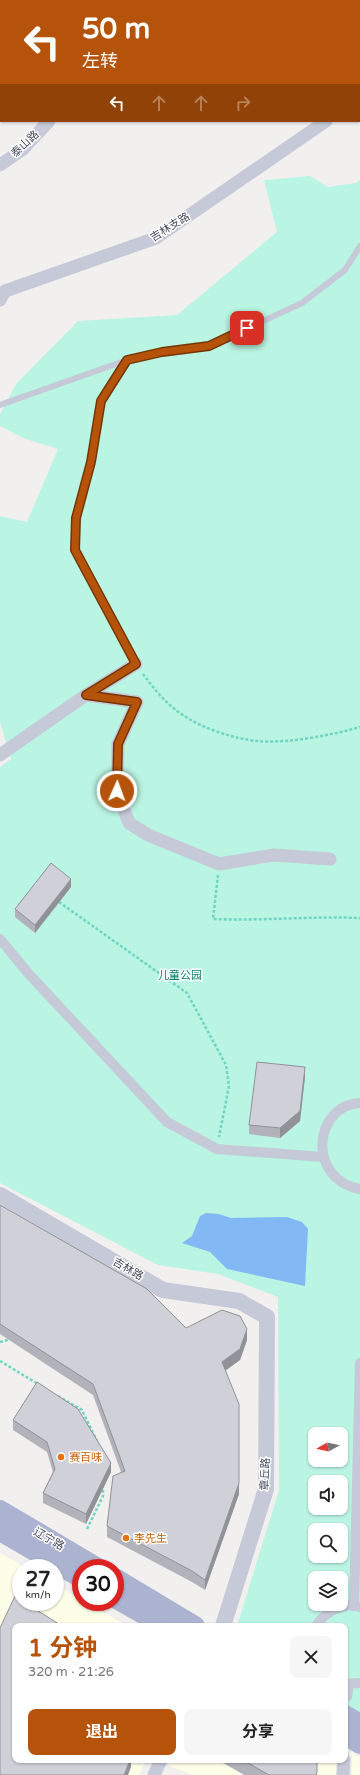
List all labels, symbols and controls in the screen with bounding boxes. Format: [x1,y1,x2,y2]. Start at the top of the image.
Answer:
text: 50 m [82,12,150,46]
icon: left [16,16,68,68]
text: 左转 [82,50,118,72]
icon: left [106,92,128,114]
icon: ahead [148,92,170,114]
icon: ahead [190,92,212,114]
icon: right [232,92,254,114]
street label: 泰山路 [8,128,42,160]
street label: 吉林支路 [148,210,192,244]
pin [230,311,264,345]
icon: arrive [236,317,258,339]
position arrow [96,770,138,812]
park label: 儿童公园 [158,969,202,982]
street label: 吉林路 [110,1255,146,1283]
north arrow [308,1427,348,1467]
map controls [308,1427,348,1611]
place label: 赛百味 [69,1451,102,1464]
marker: 赛百味 [56,1452,66,1462]
street label: 章丘路 [258,1457,272,1491]
button: sound [308,1475,348,1515]
button: search [308,1523,348,1563]
street label: 辽宁路 [31,1525,67,1553]
place label: 李先生 [134,1532,167,1545]
marker: 李先生 [121,1533,131,1543]
speed limit sign: 30 [72,1559,124,1611]
text: 27 [25,1568,51,1592]
button: layers [308,1571,348,1611]
text: km/h [25,1589,51,1601]
text: 1 分钟 [28,1634,97,1663]
button: close [290,1636,332,1678]
text: 320 m · 21:26 [28,1664,114,1680]
button: 退出 [28,1709,176,1755]
button: 分享 [184,1709,332,1755]

